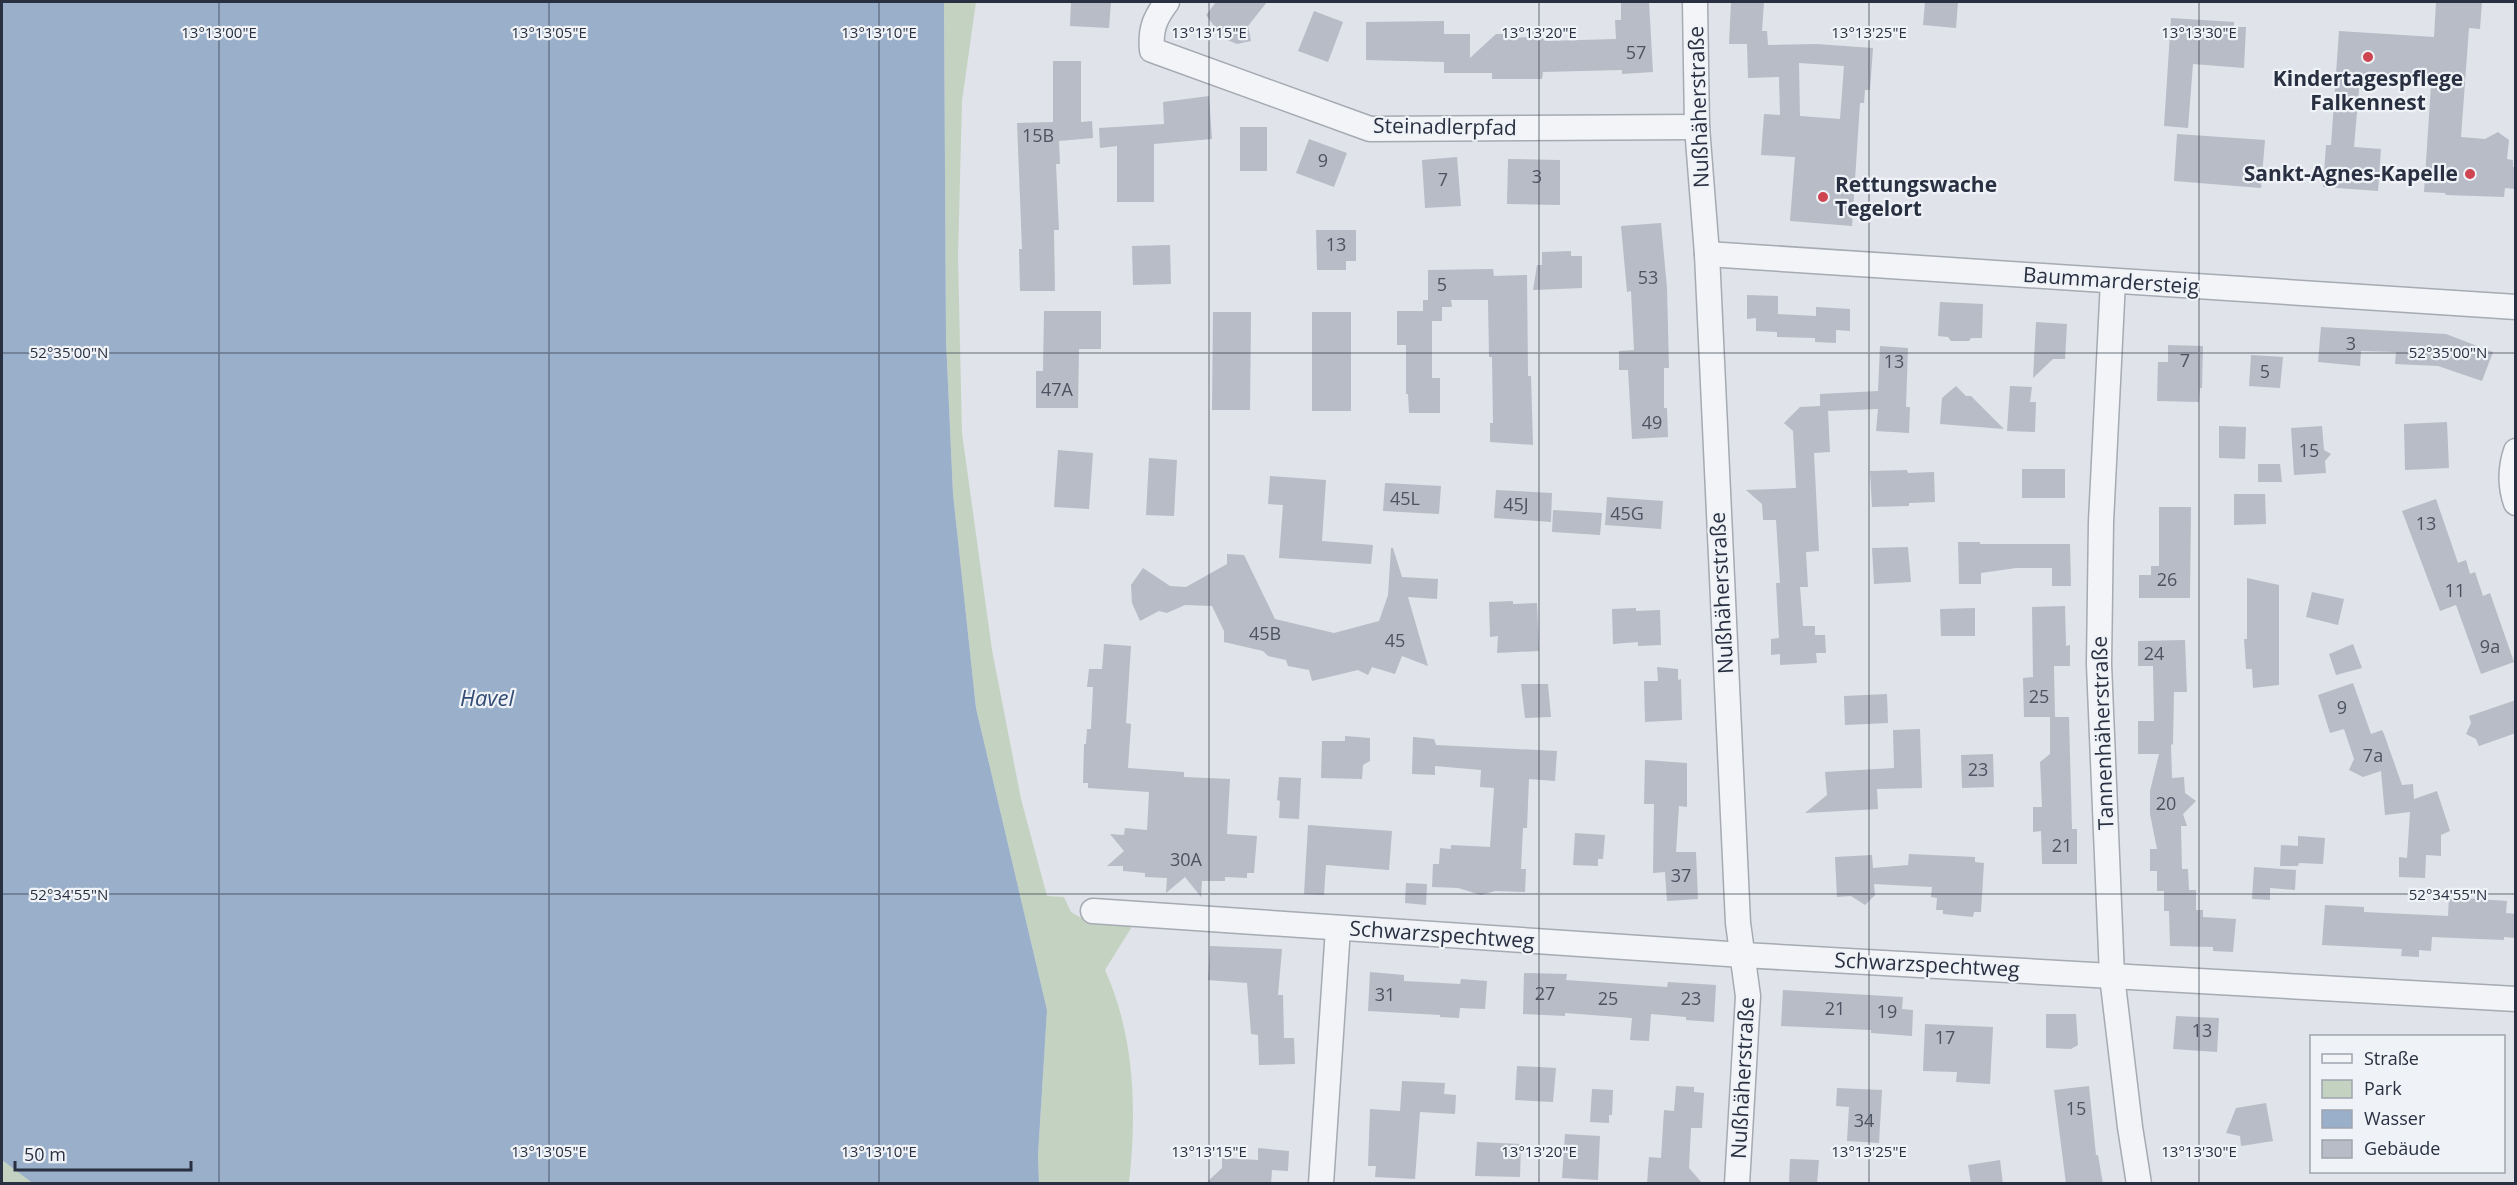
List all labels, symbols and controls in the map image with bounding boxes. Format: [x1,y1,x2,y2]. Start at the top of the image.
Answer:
text: 13°13'00"E [181,22,257,42]
text: 13°13'05"E [511,22,587,42]
text: 13°13'10"E [841,22,917,42]
text: 13°13'15"E [1171,22,1247,42]
text: 13°13'20"E [1501,22,1577,42]
text: 13°13'25"E [1831,22,1907,42]
text: 13°13'30"E [2161,22,2237,42]
street label: Nußhäherstraße [1681,26,1715,189]
house number: 57 [1626,40,1646,64]
marker: Kindertagespflege Falkennest [2361,50,2375,64]
place label: Kindertagespflege Falkennest [2273,64,2463,116]
street label: Steinadlerpfad [1373,111,1517,141]
house number: 15B [1022,123,1054,147]
house number: 9 [1318,148,1328,172]
place label: Sankt-Agnes-Kapelle [2244,159,2458,187]
house number: 3 [1532,164,1542,188]
house number: 7 [1438,167,1448,191]
marker: Sankt-Agnes-Kapelle [2463,167,2477,181]
place label: Rettungswache Tegelort [1835,170,1997,222]
marker: Rettungswache Tegelort [1816,190,1830,204]
house number: 13 [1326,232,1346,256]
street label: Baummardersteig [2022,260,2200,300]
house number: 53 [1638,265,1658,289]
house number: 5 [1437,272,1447,296]
house number: 3 [2346,331,2356,355]
text: 52°35'00"N [30,342,108,362]
text: 52°35'00"N [2409,342,2487,362]
house number: 7 [2180,348,2190,372]
house number: 13 [1884,349,1904,373]
house number: 5 [2260,359,2270,383]
house number: 47A [1041,377,1074,401]
house number: 49 [1642,410,1662,434]
house number: 15 [2299,438,2319,462]
house number: 45L [1390,486,1420,510]
house number: 45J [1503,492,1529,516]
house number: 45G [1610,501,1644,525]
street label: Nußhäherstraße [1703,511,1739,675]
house number: 13 [2416,511,2436,535]
house number: 26 [2157,567,2177,591]
house number: 11 [2445,578,2465,602]
house number: 45B [1249,621,1281,645]
house number: 45 [1385,628,1405,652]
house number: 9a [2480,634,2500,658]
street label: Tannenhäherstraße [2085,636,2119,831]
house number: 24 [2144,641,2164,665]
water label: Havel [460,682,514,712]
house number: 25 [2029,684,2049,708]
house number: 9 [2337,695,2347,719]
house number: 7a [2363,743,2383,767]
house number: 23 [1968,757,1988,781]
house number: 20 [2156,791,2176,815]
house number: 21 [2052,833,2072,857]
house number: 30A [1170,847,1203,871]
house number: 37 [1671,863,1691,887]
text: 52°34'55"N [30,884,108,904]
text: 52°34'55"N [2409,884,2487,904]
street label: Schwarzspechtweg [1349,914,1536,954]
street label: Schwarzspechtweg [1834,945,2020,983]
house number: 27 [1535,981,1555,1005]
house number: 31 [1375,982,1395,1006]
house number: 25 [1598,986,1618,1010]
house number: 23 [1681,986,1701,1010]
street label: Nußhäherstraße [1724,996,1760,1160]
house number: 21 [1825,996,1845,1020]
house number: 19 [1877,999,1897,1023]
house number: 13 [2192,1018,2212,1042]
house number: 17 [1935,1025,1955,1049]
legend [2310,1035,2505,1173]
text: Straße [2364,1046,2419,1070]
text: Park [2364,1076,2402,1100]
house number: 15 [2066,1096,2086,1120]
text: Wasser [2364,1106,2426,1130]
house number: 34 [1854,1108,1874,1132]
scale bar [15,1134,190,1172]
text: Gebäude [2364,1136,2440,1160]
text: 13°13'05"E [511,1141,587,1161]
text: 13°13'10"E [841,1141,917,1161]
text: 13°13'15"E [1171,1141,1247,1161]
text: 13°13'20"E [1501,1141,1577,1161]
text: 13°13'25"E [1831,1141,1907,1161]
text: 13°13'30"E [2161,1141,2237,1161]
text: 50 m [24,1142,66,1166]

